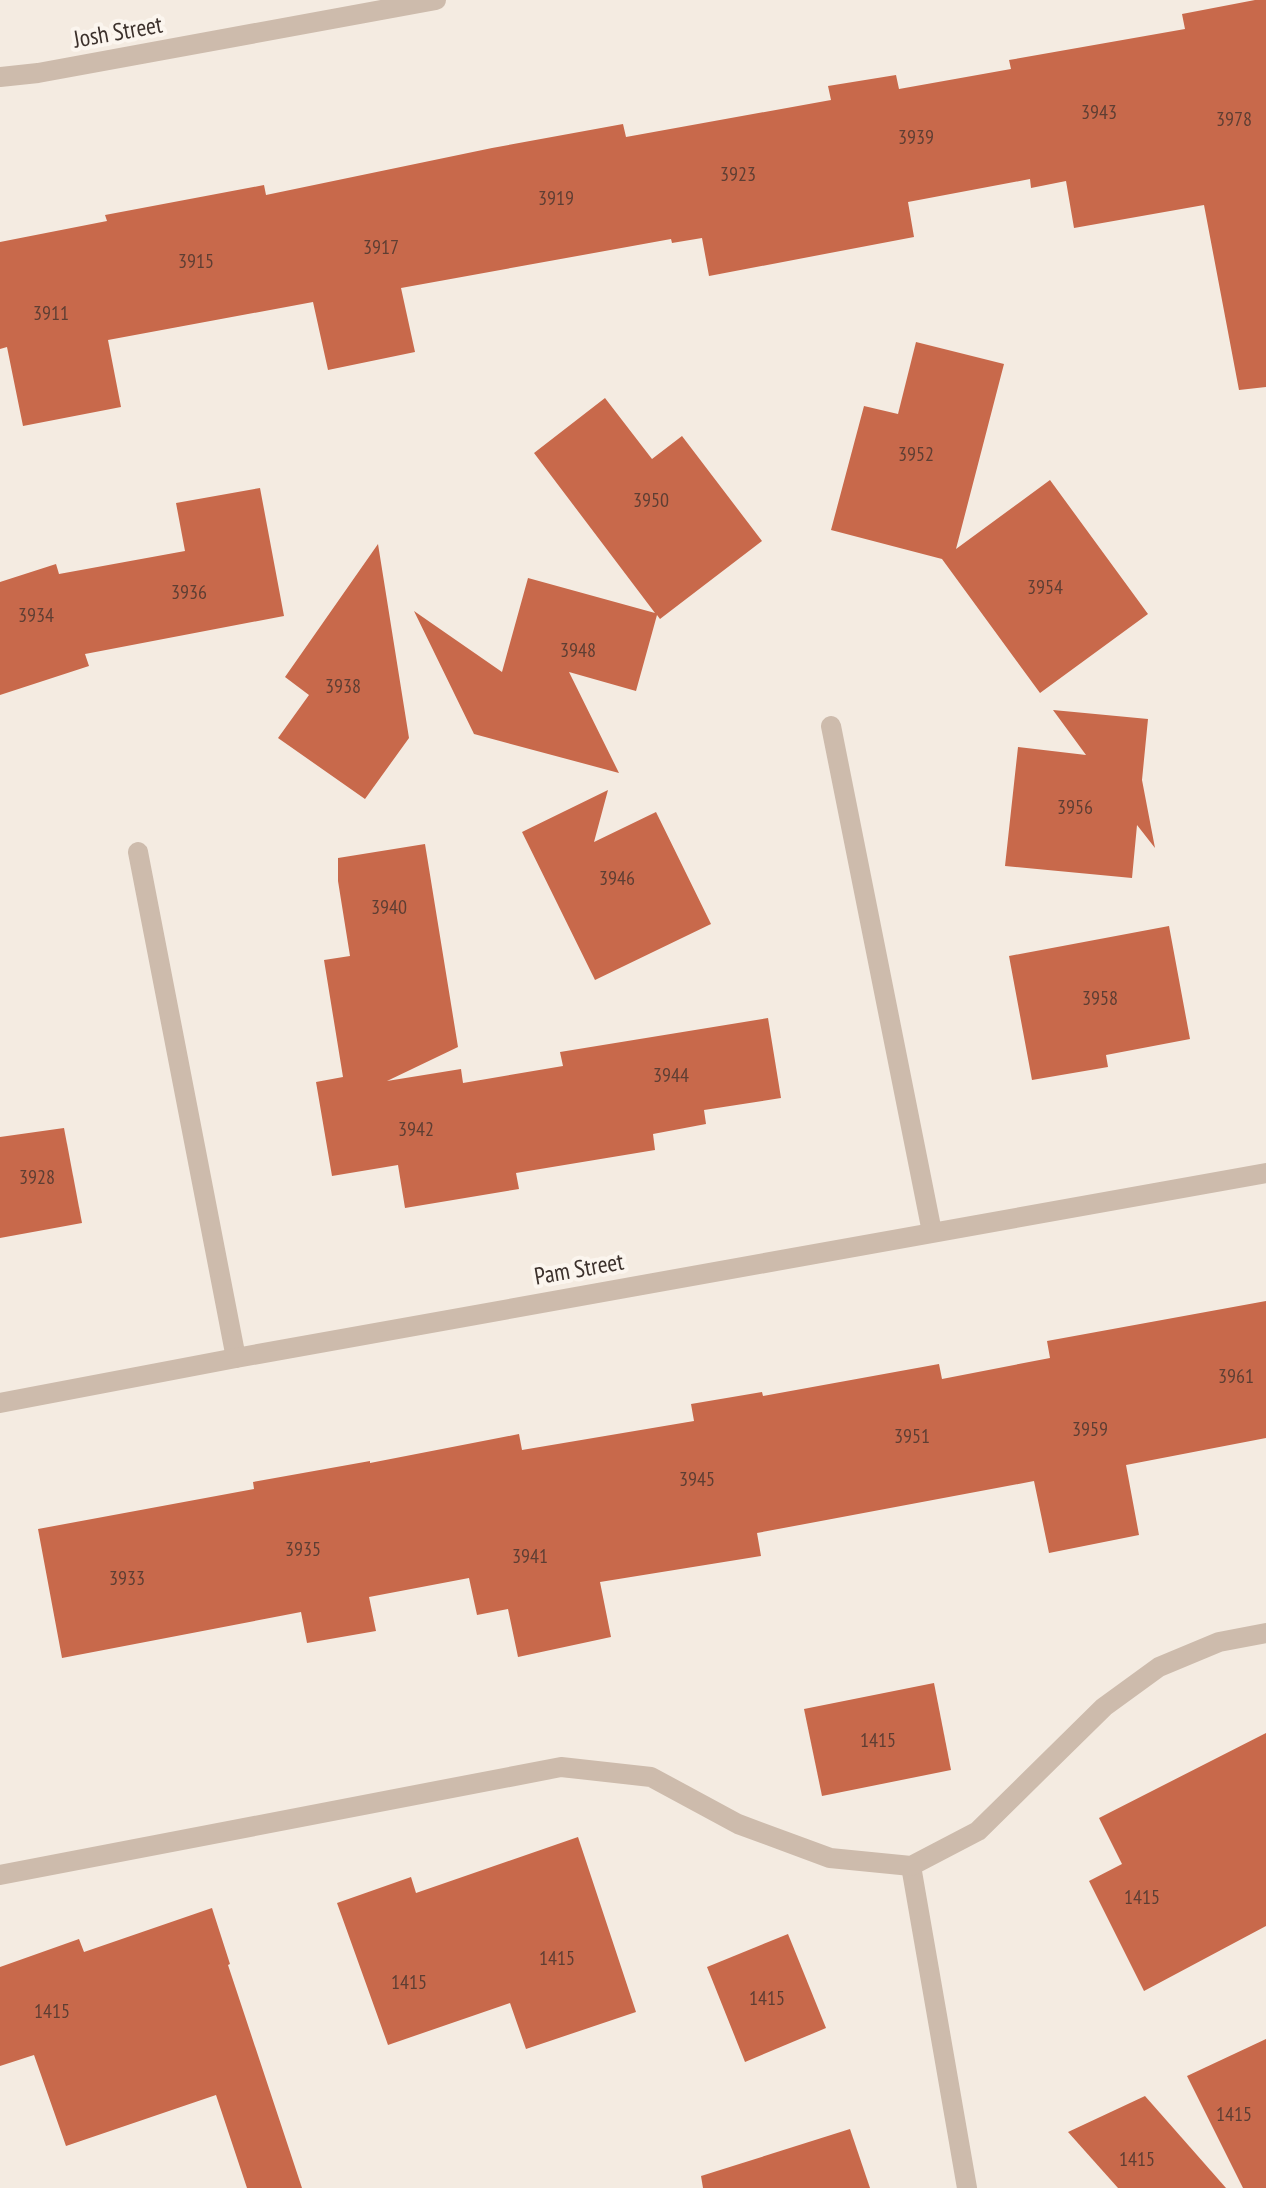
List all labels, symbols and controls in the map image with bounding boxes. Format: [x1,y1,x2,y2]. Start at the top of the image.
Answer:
street label: Josh Street [70,8,165,55]
house number: 3943 [1081,99,1117,125]
house number: 3978 [1216,106,1252,132]
house number: 3939 [898,124,934,150]
house number: 3923 [720,161,756,187]
house number: 3919 [538,185,574,211]
house number: 3917 [363,234,399,260]
house number: 3915 [178,248,214,274]
house number: 3911 [33,300,69,326]
house number: 3952 [898,441,934,467]
house number: 3950 [633,487,669,513]
house number: 3954 [1027,574,1063,600]
house number: 3936 [171,579,207,605]
house number: 3934 [18,602,54,628]
house number: 3948 [560,637,596,663]
house number: 3938 [325,673,361,699]
house number: 3956 [1057,794,1093,820]
house number: 3946 [599,865,635,891]
house number: 3940 [371,894,407,920]
house number: 3958 [1082,985,1118,1011]
house number: 3944 [653,1062,689,1088]
house number: 3942 [398,1116,434,1142]
house number: 3928 [19,1164,55,1190]
street label: Pam Street [532,1245,626,1292]
house number: 3961 [1218,1363,1254,1389]
house number: 3959 [1072,1416,1108,1442]
house number: 3951 [894,1423,930,1449]
house number: 3945 [679,1466,715,1492]
house number: 3935 [285,1536,321,1562]
house number: 3941 [512,1543,548,1569]
house number: 3933 [109,1565,145,1591]
house number: 1415 [860,1727,896,1753]
house number: 1415 [1124,1884,1160,1910]
house number: 1415 [539,1945,575,1971]
house number: 1415 [391,1969,427,1995]
house number: 1415 [749,1985,785,2011]
house number: 1415 [34,1998,70,2024]
house number: 1415 [1216,2101,1252,2127]
house number: 1415 [1119,2146,1155,2172]

